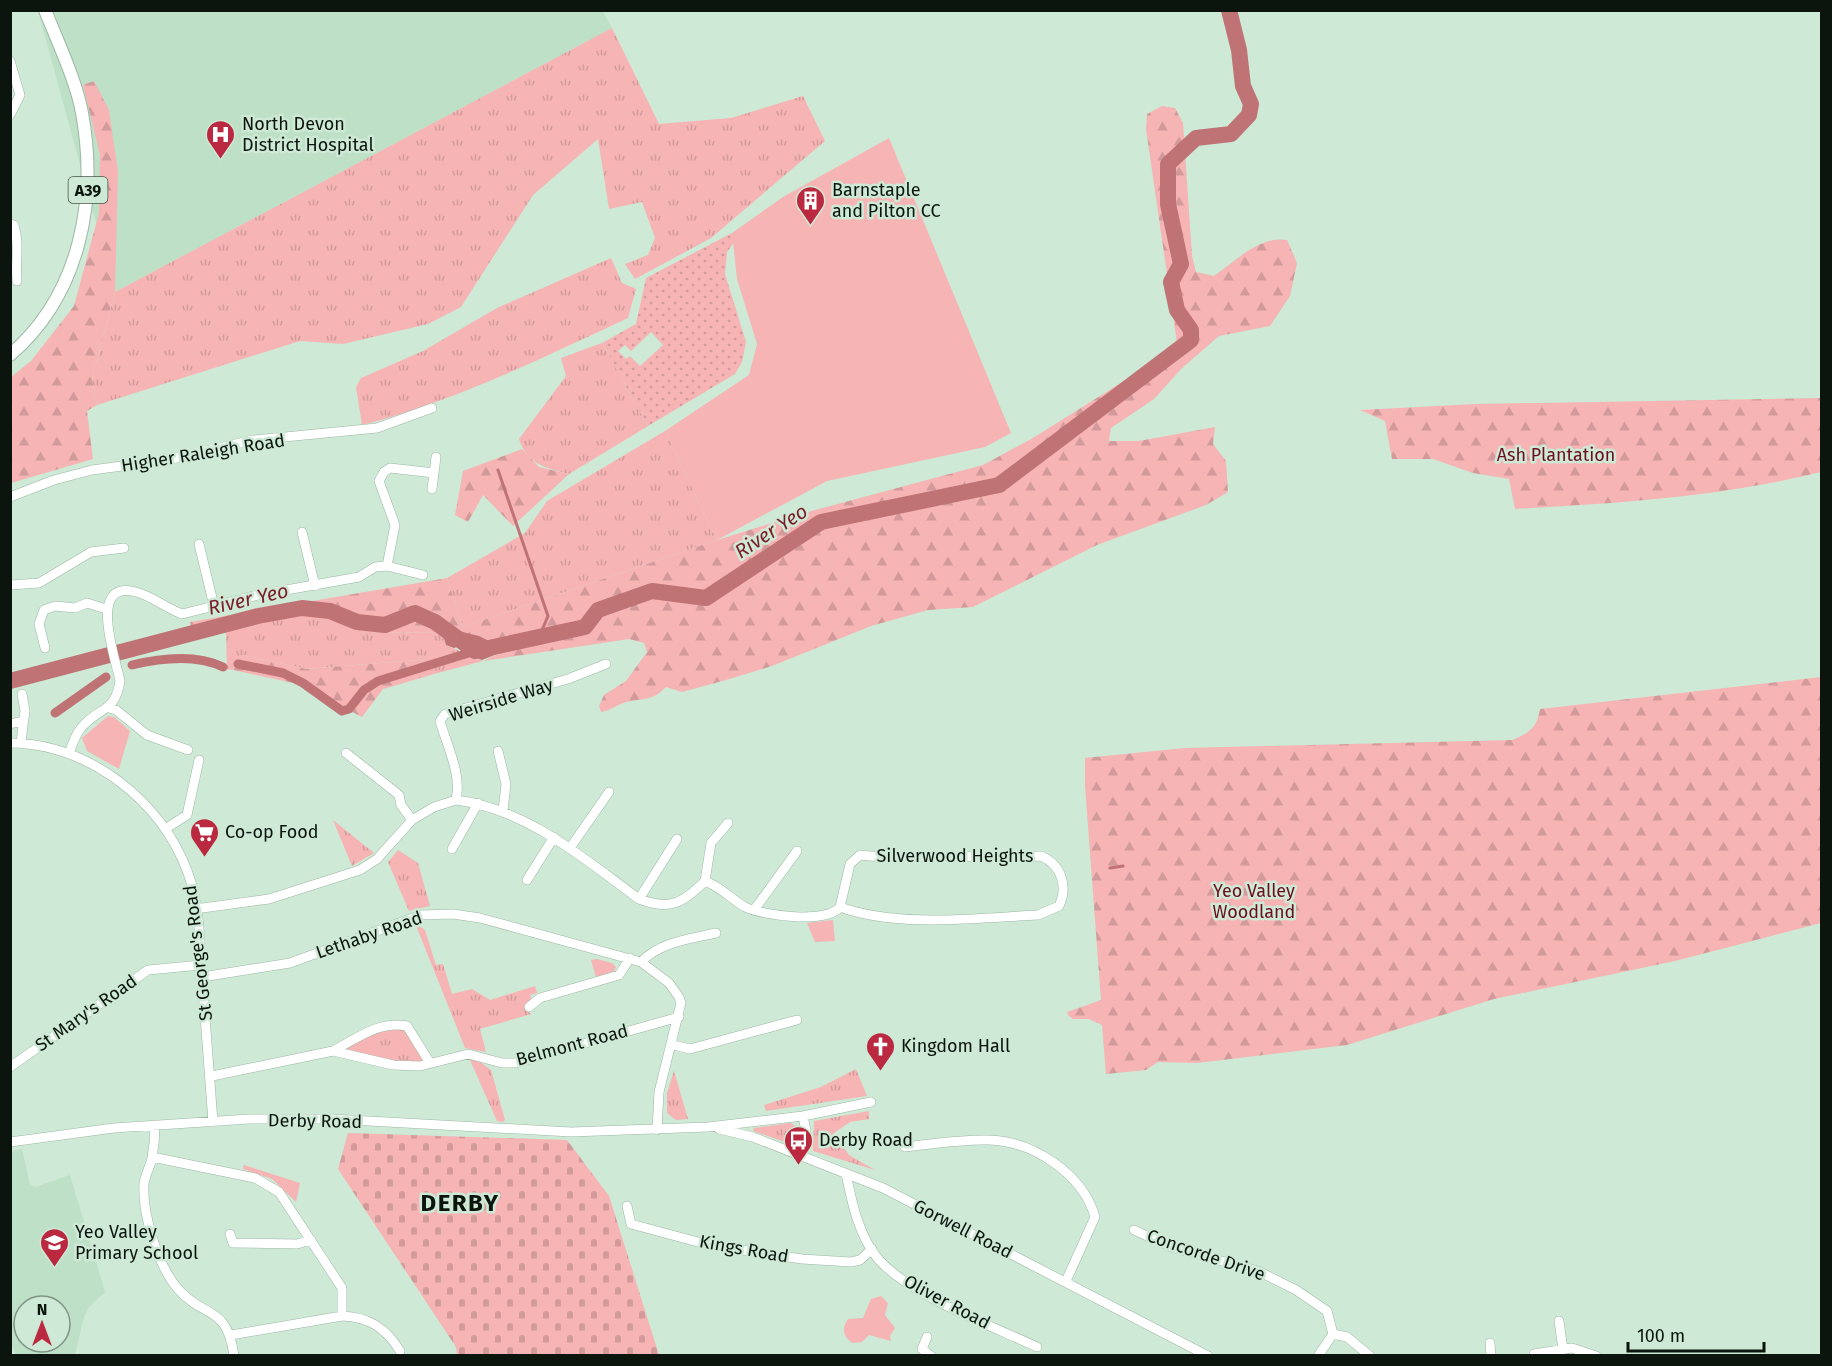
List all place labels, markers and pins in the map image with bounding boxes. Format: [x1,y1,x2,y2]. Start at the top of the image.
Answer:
place label: North Devon District Hospital [242,113,374,156]
hospital icon: North Devon District Hospital [205,118,237,160]
place label: Barnstaple and Pilton CC [832,179,941,222]
building icon: Barnstaple and Pilton CC [795,184,827,226]
supermarket icon: Co-op Food [188,816,220,858]
place label: Co-op Food [225,821,318,843]
church icon: Kingdom Hall [864,1030,896,1072]
place label: Kingdom Hall [901,1035,1010,1057]
bus stop icon: Derby Road [782,1124,814,1166]
place label: Derby Road [819,1129,913,1151]
place label: Yeo Valley Primary School [75,1221,198,1264]
school or university icon: Yeo Valley Primary School [38,1226,70,1268]

